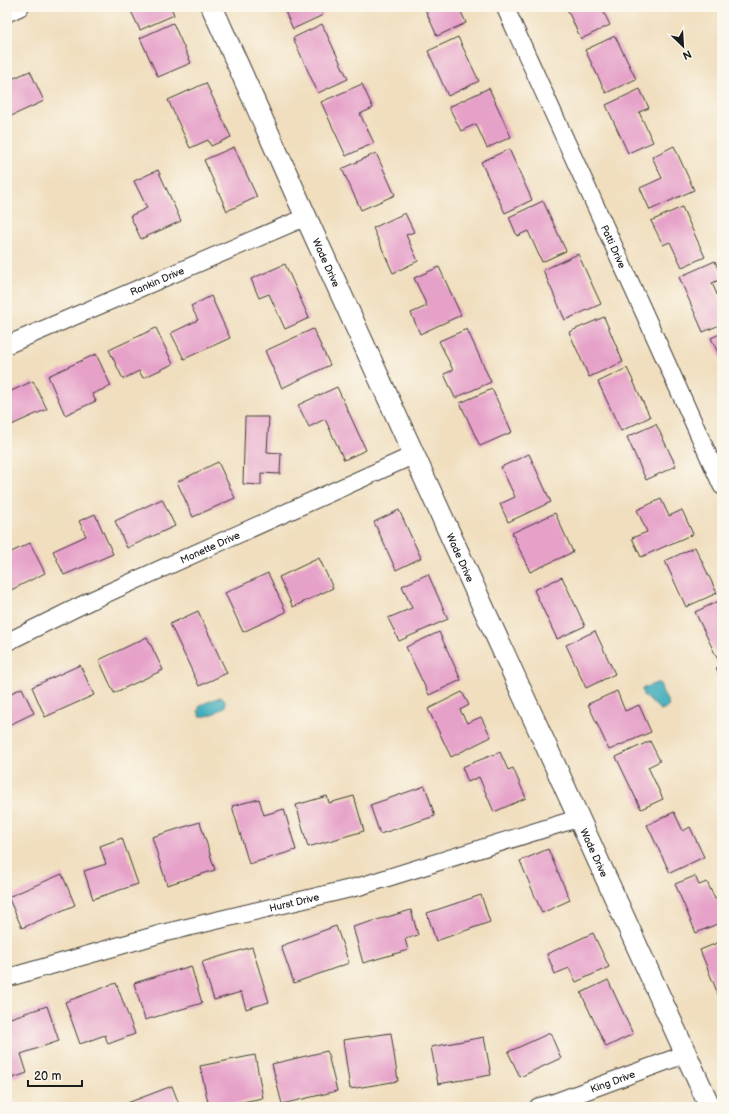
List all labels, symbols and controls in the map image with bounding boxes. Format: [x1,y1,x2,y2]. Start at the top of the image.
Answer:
north arrow [663,26,703,66]
text: N [681,47,694,62]
street label: Patti Drive [598,223,628,270]
street label: Wade Drive [309,237,342,289]
street label: Rankin Drive [128,265,186,299]
street label: Monette Drive [179,529,242,566]
street label: Wade Drive [443,532,476,584]
street label: Wade Drive [577,827,610,879]
street label: Hurst Drive [268,891,320,915]
scale bar [28,1062,82,1088]
street label: King Drive [589,1068,637,1096]
text: 20 m [34,1069,61,1084]

